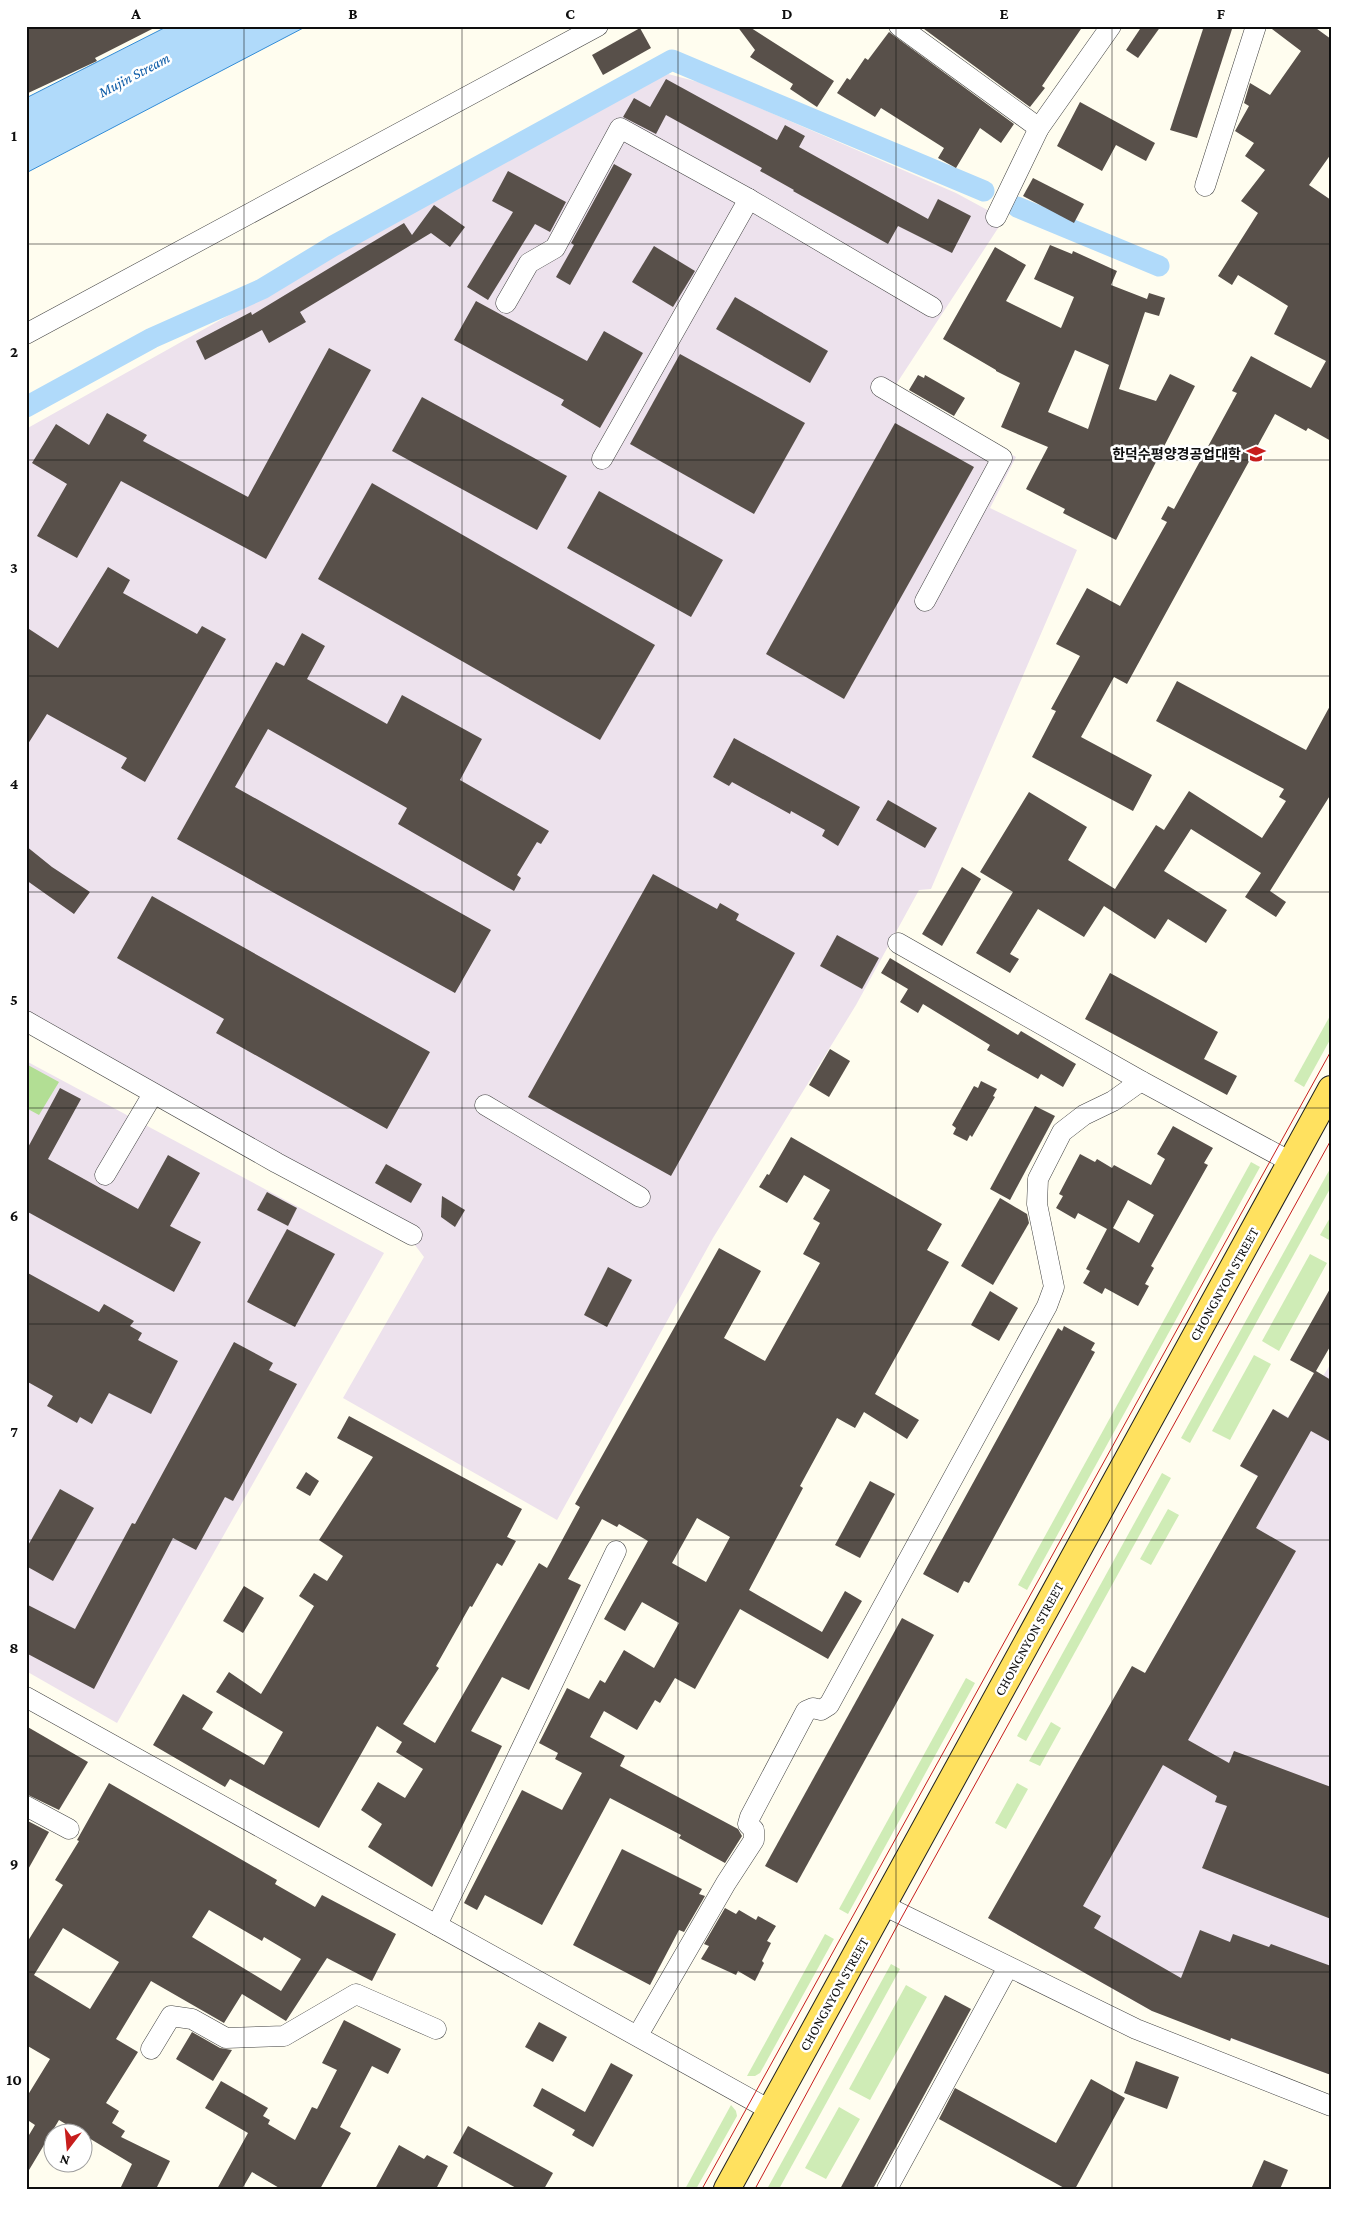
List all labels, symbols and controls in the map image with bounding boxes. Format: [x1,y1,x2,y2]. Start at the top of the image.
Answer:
text: A [130,5,141,22]
text: B [348,5,358,22]
text: C [565,5,575,22]
text: D [781,5,793,22]
text: E [999,5,1009,22]
text: F [1217,5,1226,22]
water label: Mujin Stream [95,50,173,102]
text: 1 [11,127,17,144]
text: 2 [10,343,18,360]
school or university icon: 한덕수평양경공업대학 [1245,443,1267,465]
place label: 한덕수평양경공업대학 [1112,446,1241,462]
text: 3 [10,559,18,576]
text: 4 [10,775,19,792]
text: 5 [10,991,18,1008]
text: 6 [10,1207,18,1224]
street label: CHONGNYON STREET [1186,1224,1262,1343]
text: 7 [10,1423,18,1440]
street label: CHONGNYON STREET [991,1579,1067,1698]
text: 8 [9,1639,19,1656]
text: 9 [10,1855,18,1872]
street label: CHONGNYON STREET [796,1934,872,2053]
text: 10 [6,2071,22,2088]
north arrow [42,2122,92,2172]
text: N [57,2151,71,2170]

